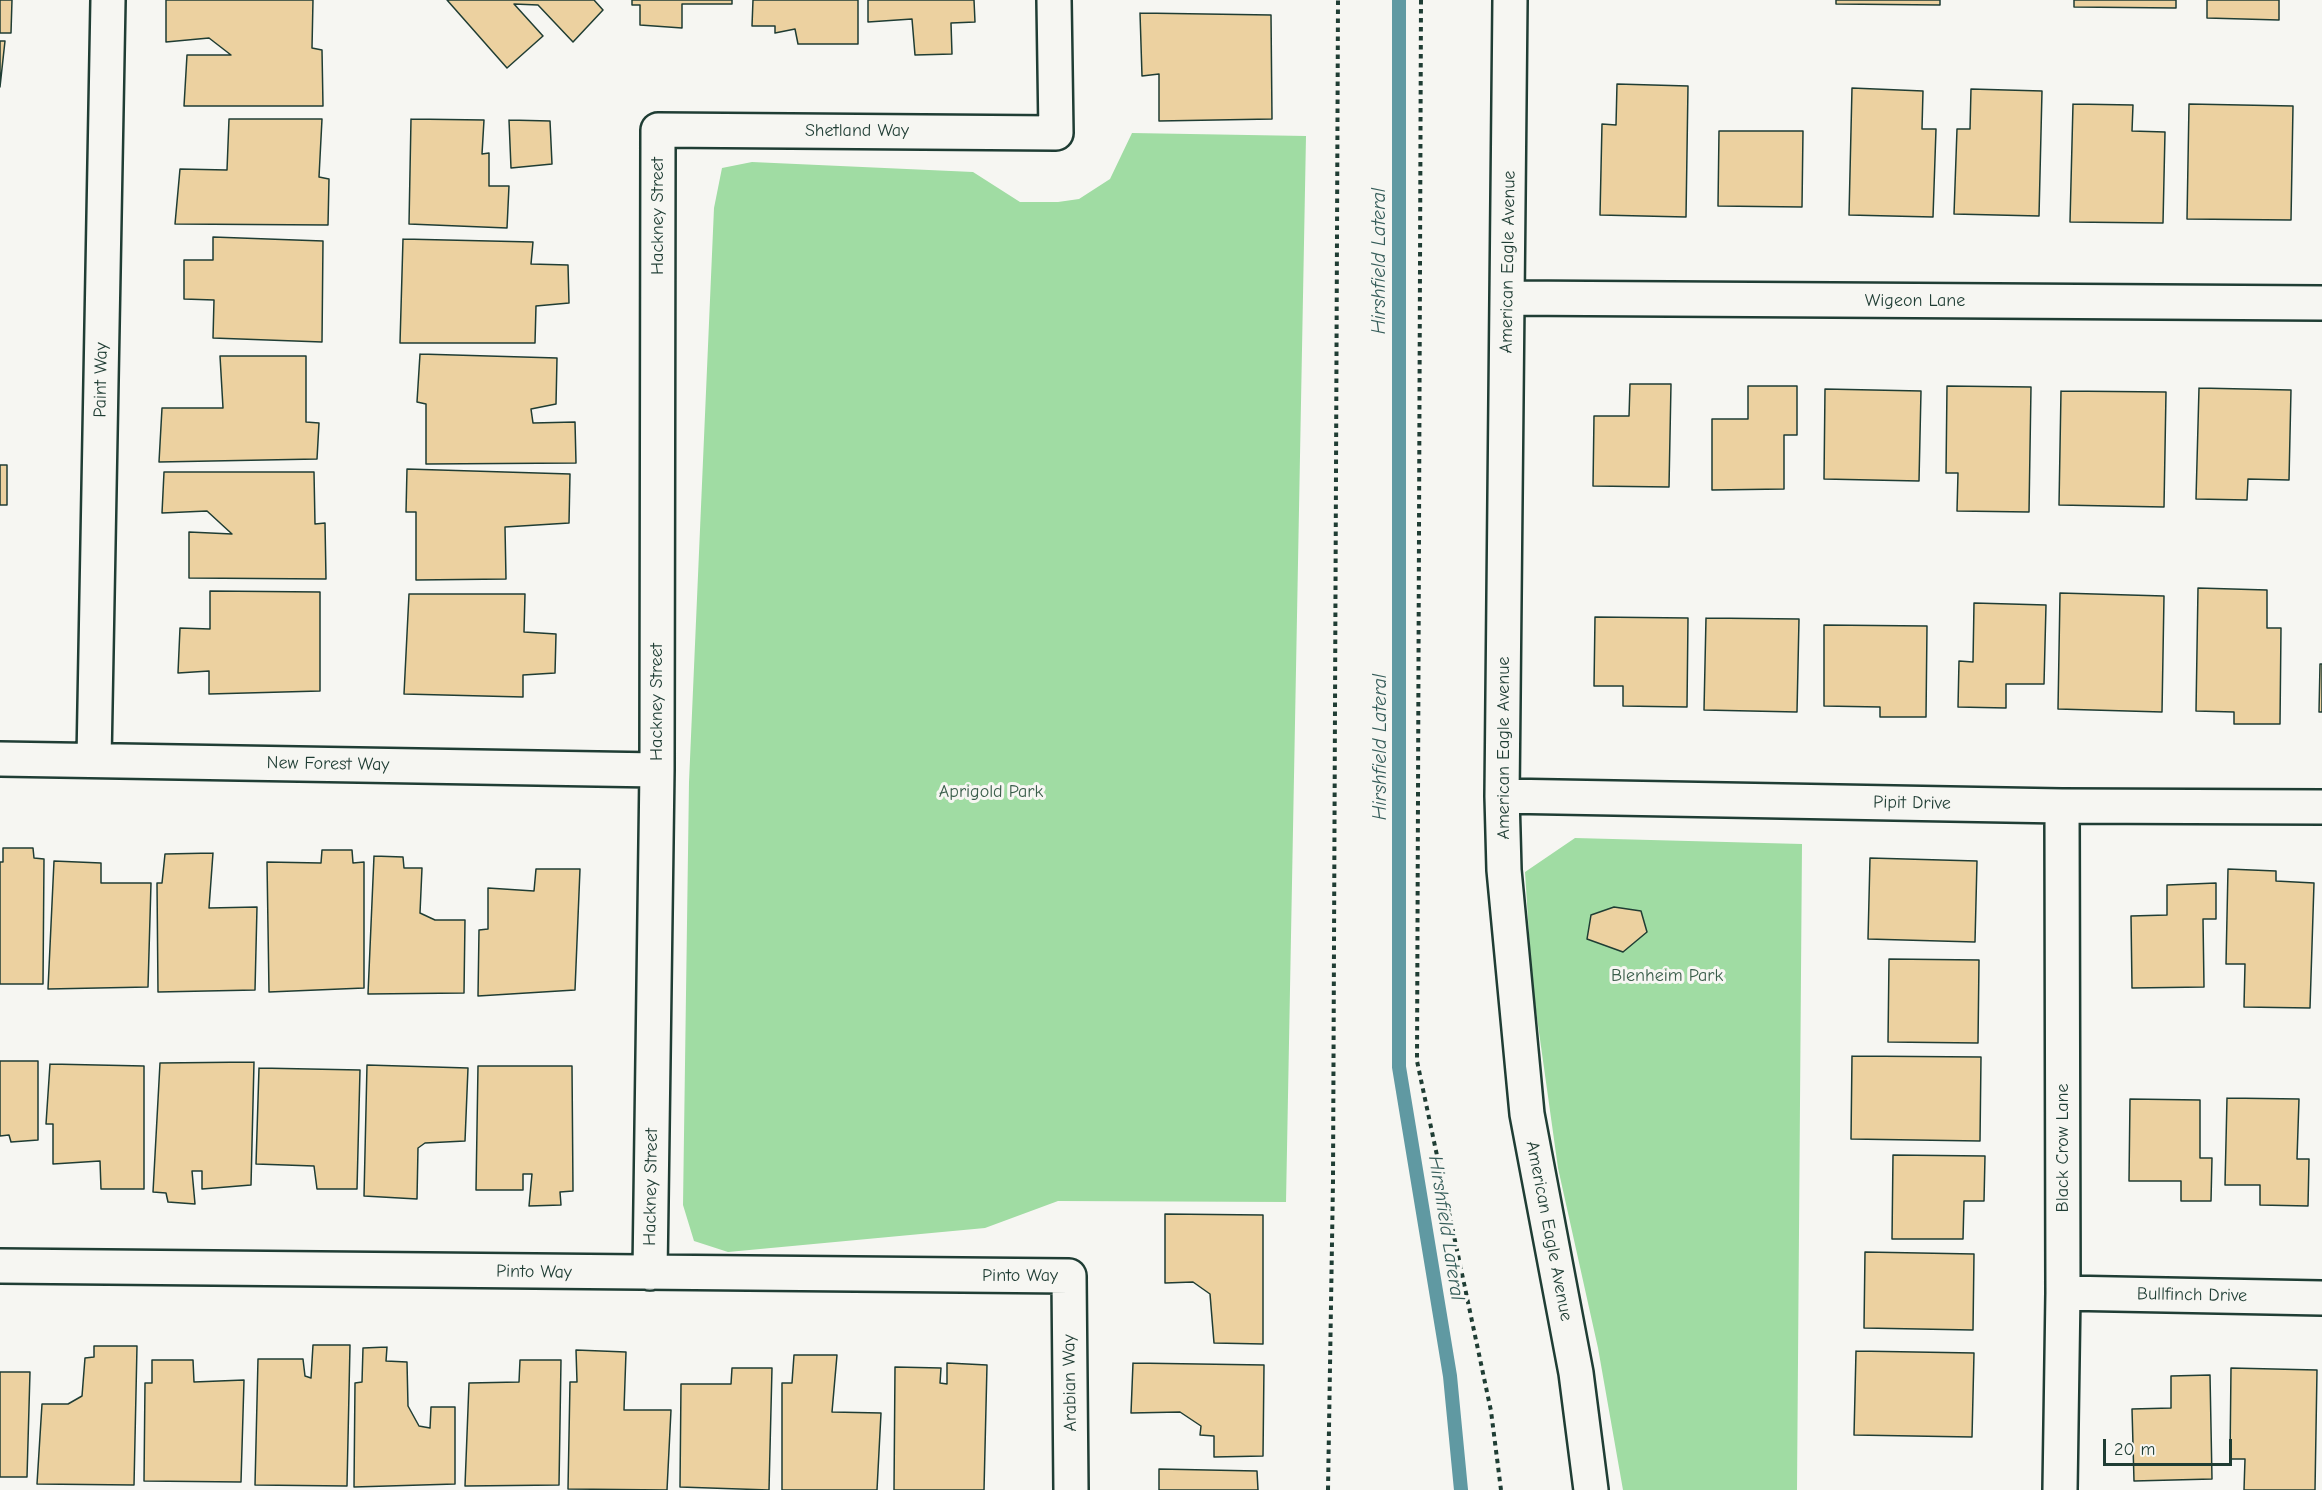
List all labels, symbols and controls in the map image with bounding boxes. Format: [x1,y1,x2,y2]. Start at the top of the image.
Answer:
street label: Shetland Way [805,120,909,142]
street label: Hackney Street [647,157,669,275]
street label: American Eagle Avenue [1496,170,1520,354]
water label: Hirshfield Lateral [1367,188,1391,334]
street label: Wigeon Lane [1865,290,1965,312]
street label: Paint Way [90,342,112,418]
street label: Hackney Street [646,643,668,761]
street label: American Eagle Avenue [1493,657,1515,839]
water label: Hirshfield Lateral [1368,674,1392,820]
street label: New Forest Way [266,752,390,776]
park label: Aprigold Park [939,781,1043,803]
street label: Pipit Drive [1873,792,1951,814]
park label: Blenheim Park [1611,965,1723,987]
street label: Black Crow Lane [2052,1084,2074,1212]
street label: Hackney Street [639,1128,663,1246]
street label: American Eagle Avenue [1521,1139,1577,1323]
water label: Hirshfield Lateral [1423,1154,1469,1302]
street label: Pinto Way [496,1261,572,1283]
street label: Pinto Way [982,1265,1058,1287]
street label: Bullfinch Drive [2137,1283,2247,1307]
street label: Arabian Way [1058,1334,1082,1432]
scale bar [2106,1427,2235,1465]
text: 20 m [2114,1439,2155,1460]

